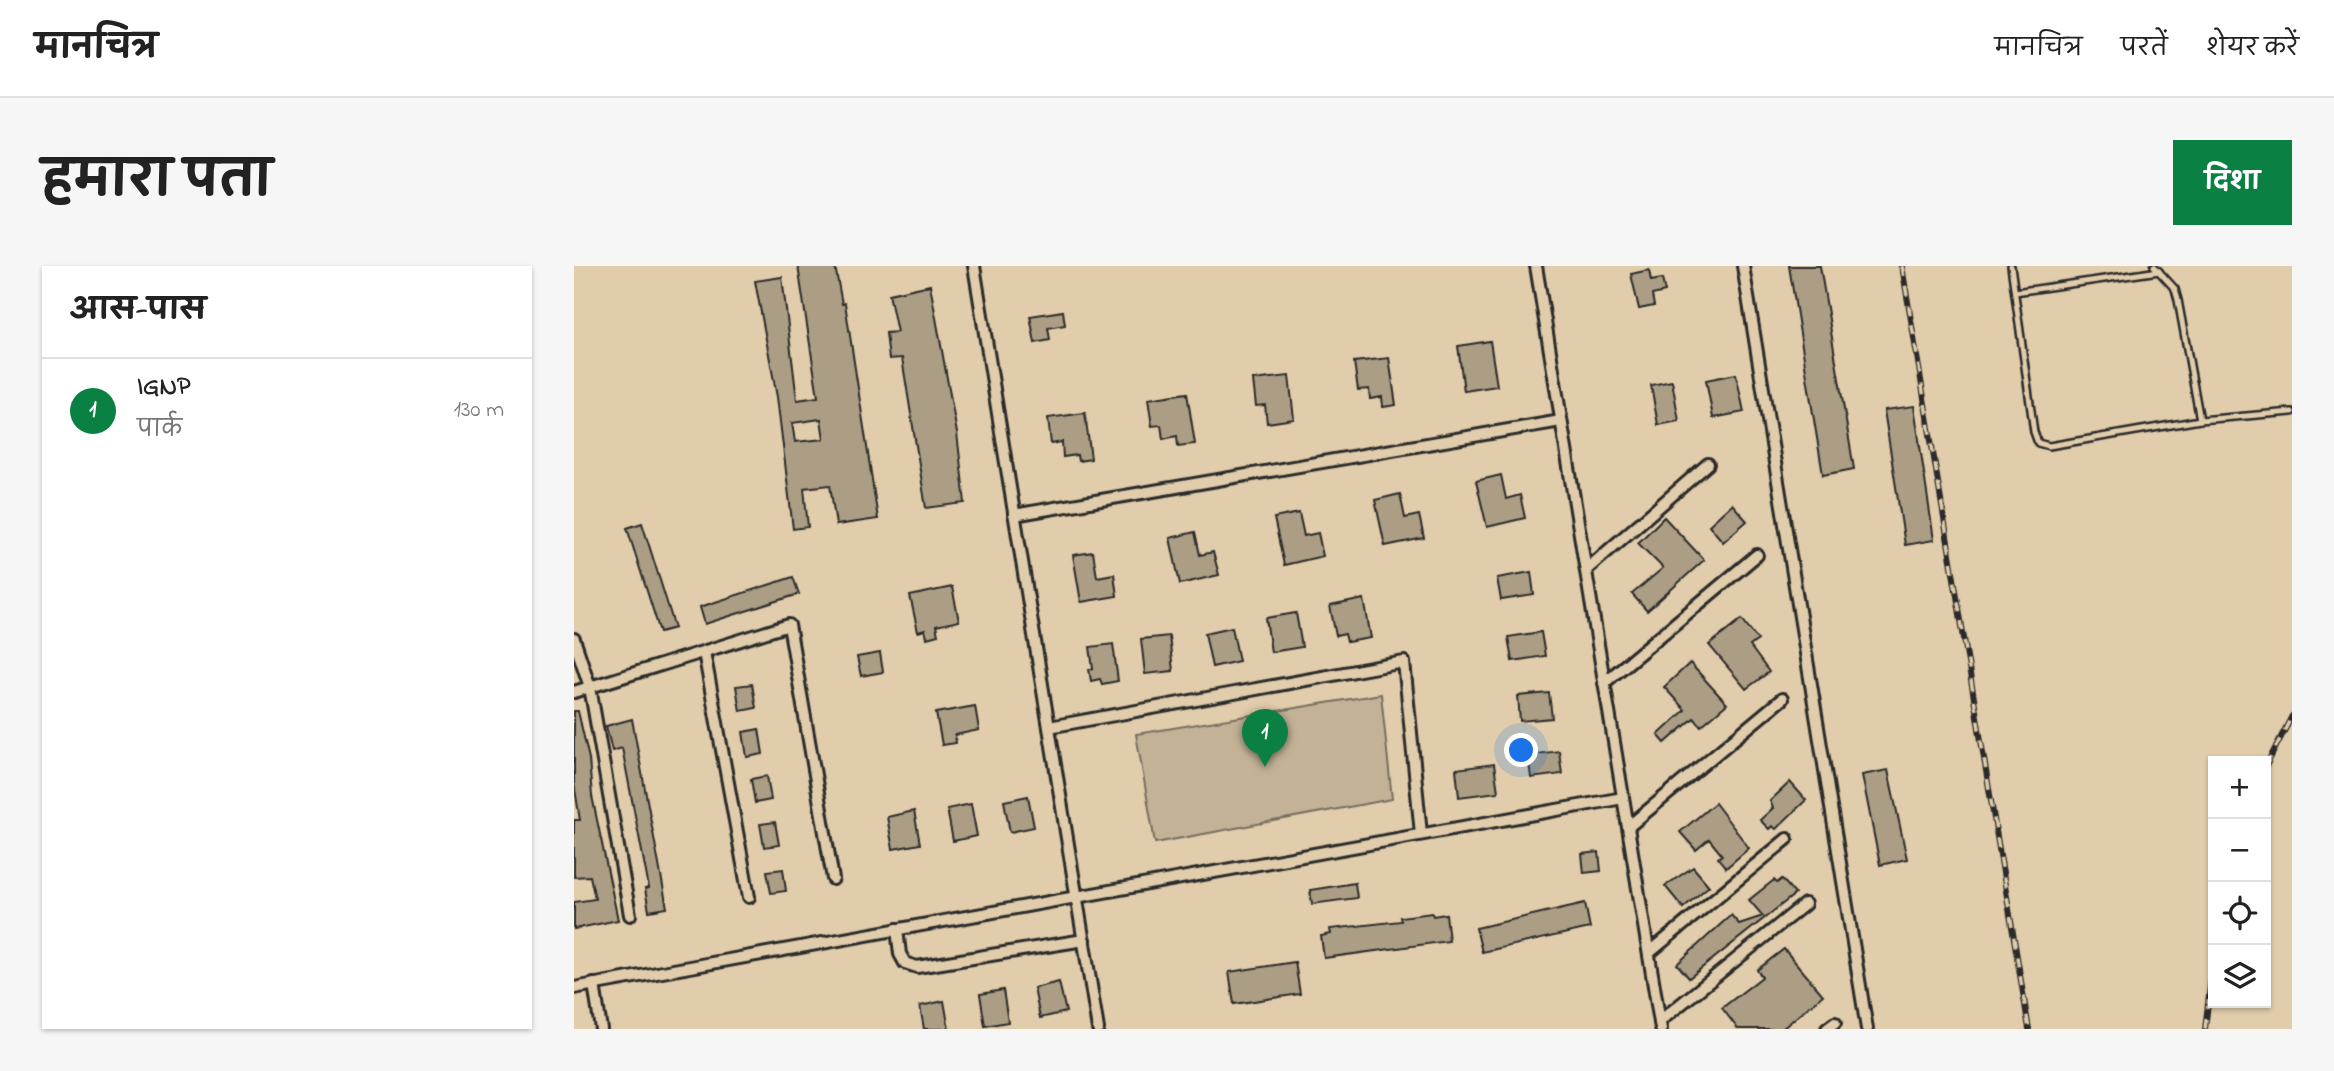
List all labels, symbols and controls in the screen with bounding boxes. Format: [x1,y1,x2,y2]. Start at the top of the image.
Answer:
text: मानचित्र [35,25,158,73]
text: मानचित्र [1995,32,2083,67]
text: परतें [2121,32,2168,67]
text: शेयर करें [2206,32,2299,67]
button: दिशा [2173,140,2292,225]
text: हमारा पता [42,147,272,219]
text: आस-पास [70,290,206,334]
text: IGNP [137,369,190,407]
text: 1 [89,394,97,427]
text: 130 m [454,394,504,427]
text: पार्क [137,414,182,447]
pin: 1 [1242,709,1288,767]
your location [1504,733,1538,767]
map controls [2208,756,2271,1008]
button: + [2208,756,2271,819]
button: − [2208,819,2271,882]
button: locate [2208,882,2271,945]
button: layers [2208,945,2271,1008]

